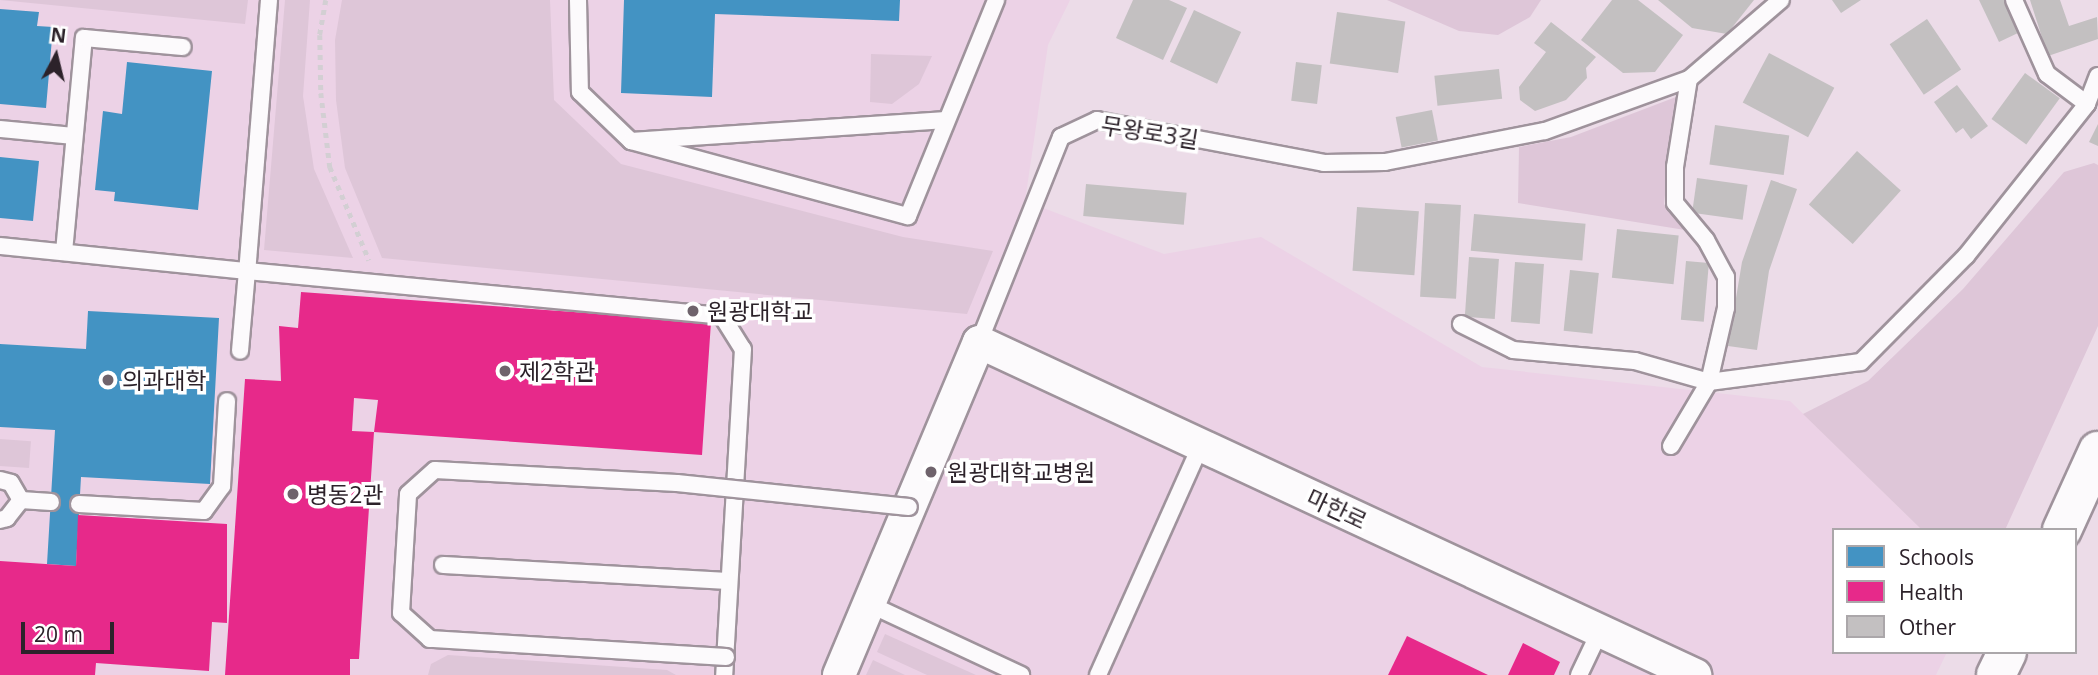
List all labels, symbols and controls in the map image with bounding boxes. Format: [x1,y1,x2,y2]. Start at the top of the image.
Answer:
north arrow [21,21,91,91]
text: N [49,21,68,49]
street label: 무왕로3길 [1100,111,1200,153]
place label: 원광대학교 [707,297,813,325]
marker: 원광대학교 [685,303,701,319]
place label: 제2학관 [519,357,596,385]
marker: 제2학관 [497,363,513,379]
place label: 의과대학 [122,366,207,394]
marker: 의과대학 [100,372,116,388]
place label: 원광대학교병원 [947,458,1095,486]
marker: 원광대학교병원 [921,462,941,482]
place label: 병동2관 [307,480,384,508]
street label: 마한로 [1302,483,1372,535]
marker: 병동2관 [285,486,301,502]
legend [1832,528,2077,654]
text: Schools [1899,543,1974,571]
text: Health [1899,578,1964,606]
scale bar [24,608,117,652]
text: Other [1899,613,1956,641]
text: 20 m [34,620,83,648]

